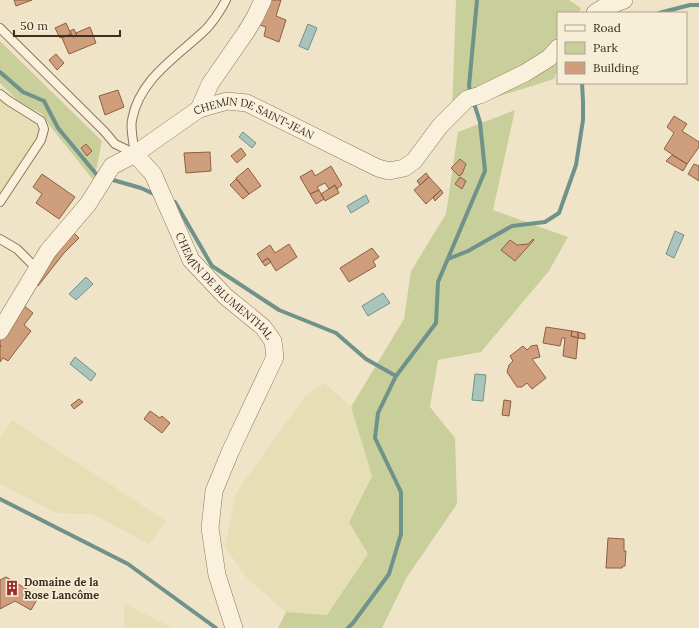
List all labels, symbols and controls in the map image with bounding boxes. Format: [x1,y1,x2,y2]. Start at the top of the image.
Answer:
scale bar [14,12,120,38]
legend [557,12,687,84]
text: 50 m [20,18,48,33]
text: Road [593,20,621,35]
text: Park [593,40,619,55]
text: Building [593,60,639,75]
street label: CHEMIN DE SAINT-JEAN [190,94,317,142]
street label: CHEMIN DE BLUMENTHAL [173,230,277,342]
place label: Domaine de la Rose Lancôme [24,575,99,602]
building icon: Domaine de la Rose Lancôme [3,579,21,597]

